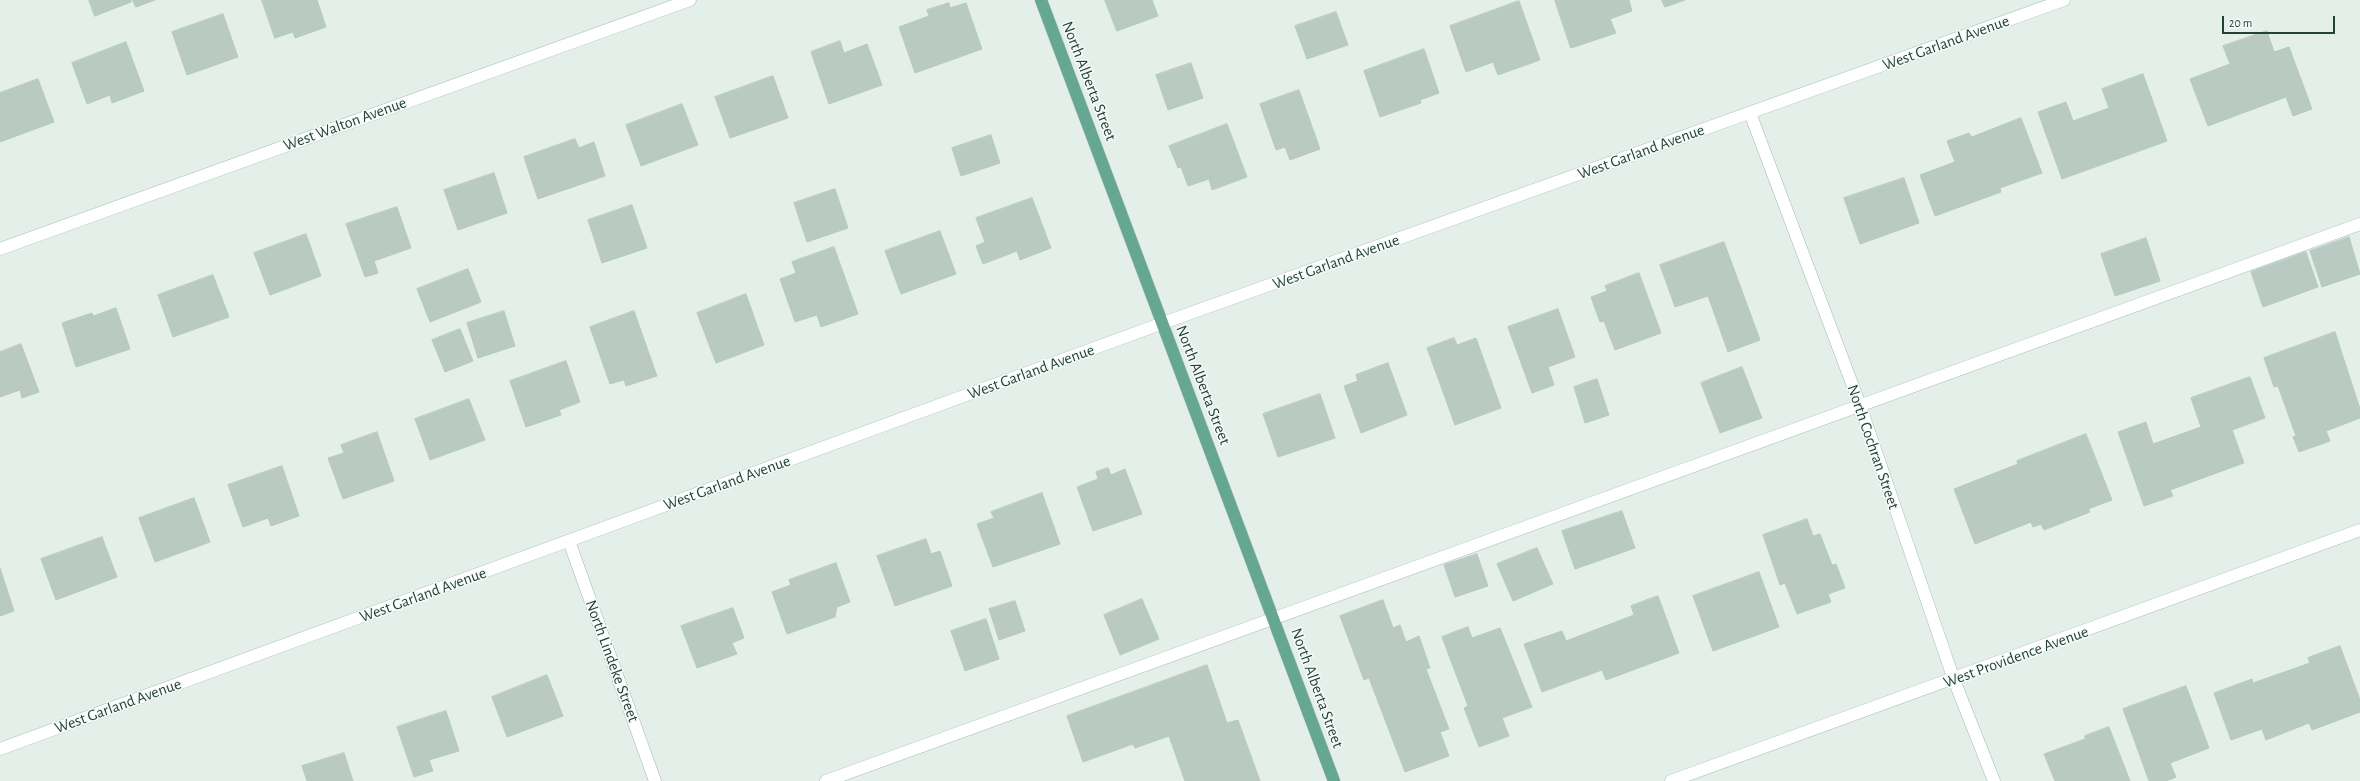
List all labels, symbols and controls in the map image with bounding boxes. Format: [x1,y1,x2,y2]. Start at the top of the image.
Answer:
scale bar [2224,8,2337,34]
street label: West Garland Avenue [1880,11,2012,75]
text: 20 m [2229,17,2252,29]
street label: North Alberta Street [1057,19,1121,143]
street label: West Walton Avenue [281,93,409,155]
street label: West Garland Avenue [1575,120,1707,184]
street label: West Garland Avenue [1270,230,1402,294]
street label: North Alberta Street [1171,323,1235,447]
street label: West Garland Avenue [965,340,1097,404]
street label: North Cochran Street [1843,382,1903,512]
street label: West Garland Avenue [661,451,793,515]
street label: West Garland Avenue [357,563,489,627]
street label: North Lindeke Street [581,597,643,725]
street label: West Providence Avenue [1941,622,2091,692]
street label: North Alberta Street [1286,625,1348,751]
street label: West Garland Avenue [52,674,184,738]

